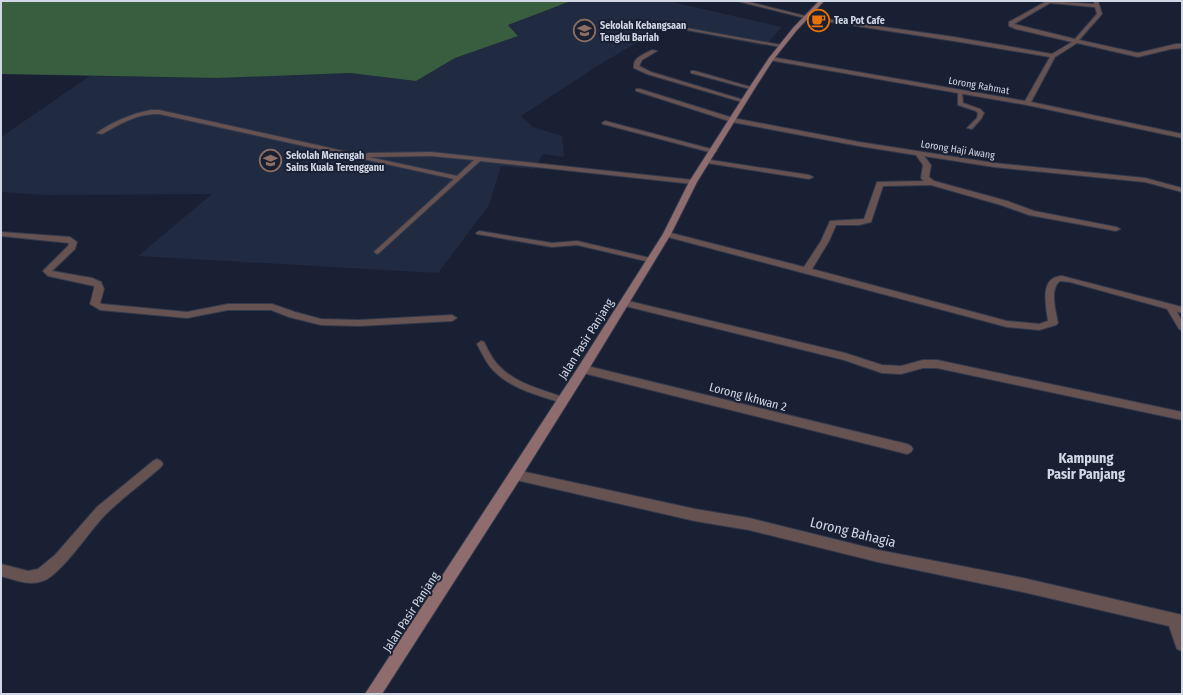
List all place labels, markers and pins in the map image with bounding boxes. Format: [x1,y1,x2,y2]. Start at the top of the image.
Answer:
cafe icon: Tea Pot Cafe [806,7,832,33]
place label: Tea Pot Cafe [834,15,885,27]
school or university icon: Sekolah Kebangsaan Tengku Bariah [572,18,598,44]
place label: Sekolah Kebangsaan Tengku Bariah [600,20,686,44]
school or university icon: Sekolah Menengah Sains Kuala Terengganu [257,148,283,174]
place label: Sekolah Menengah Sains Kuala Terengganu [286,150,384,174]

